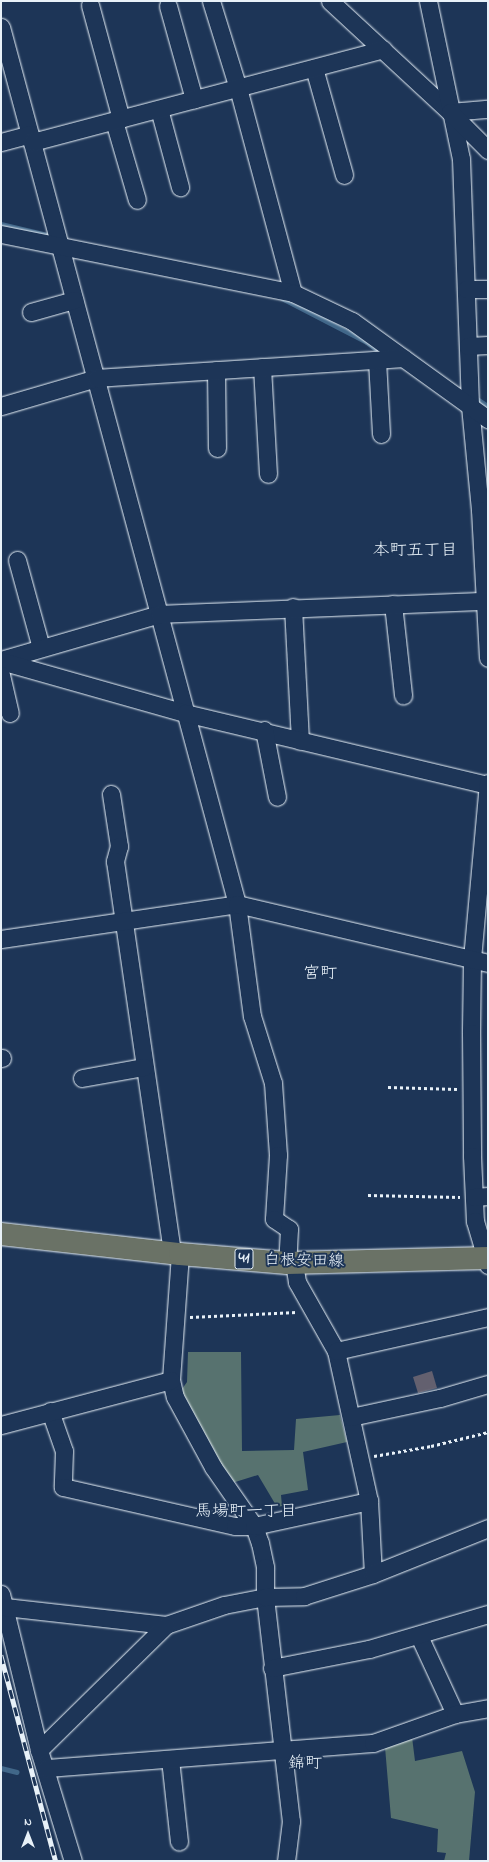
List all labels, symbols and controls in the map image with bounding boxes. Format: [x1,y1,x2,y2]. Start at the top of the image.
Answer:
district label: 本町五丁目 [373,541,457,561]
district label: 宮町 [303,964,337,984]
road number: 41 [234,1246,254,1272]
street label: 白根安田線 [264,1251,344,1271]
district label: 馬場町一丁目 [195,1502,297,1522]
district label: 錦町 [288,1754,322,1774]
north arrow [8,1814,48,1854]
text: N [24,1814,32,1830]

